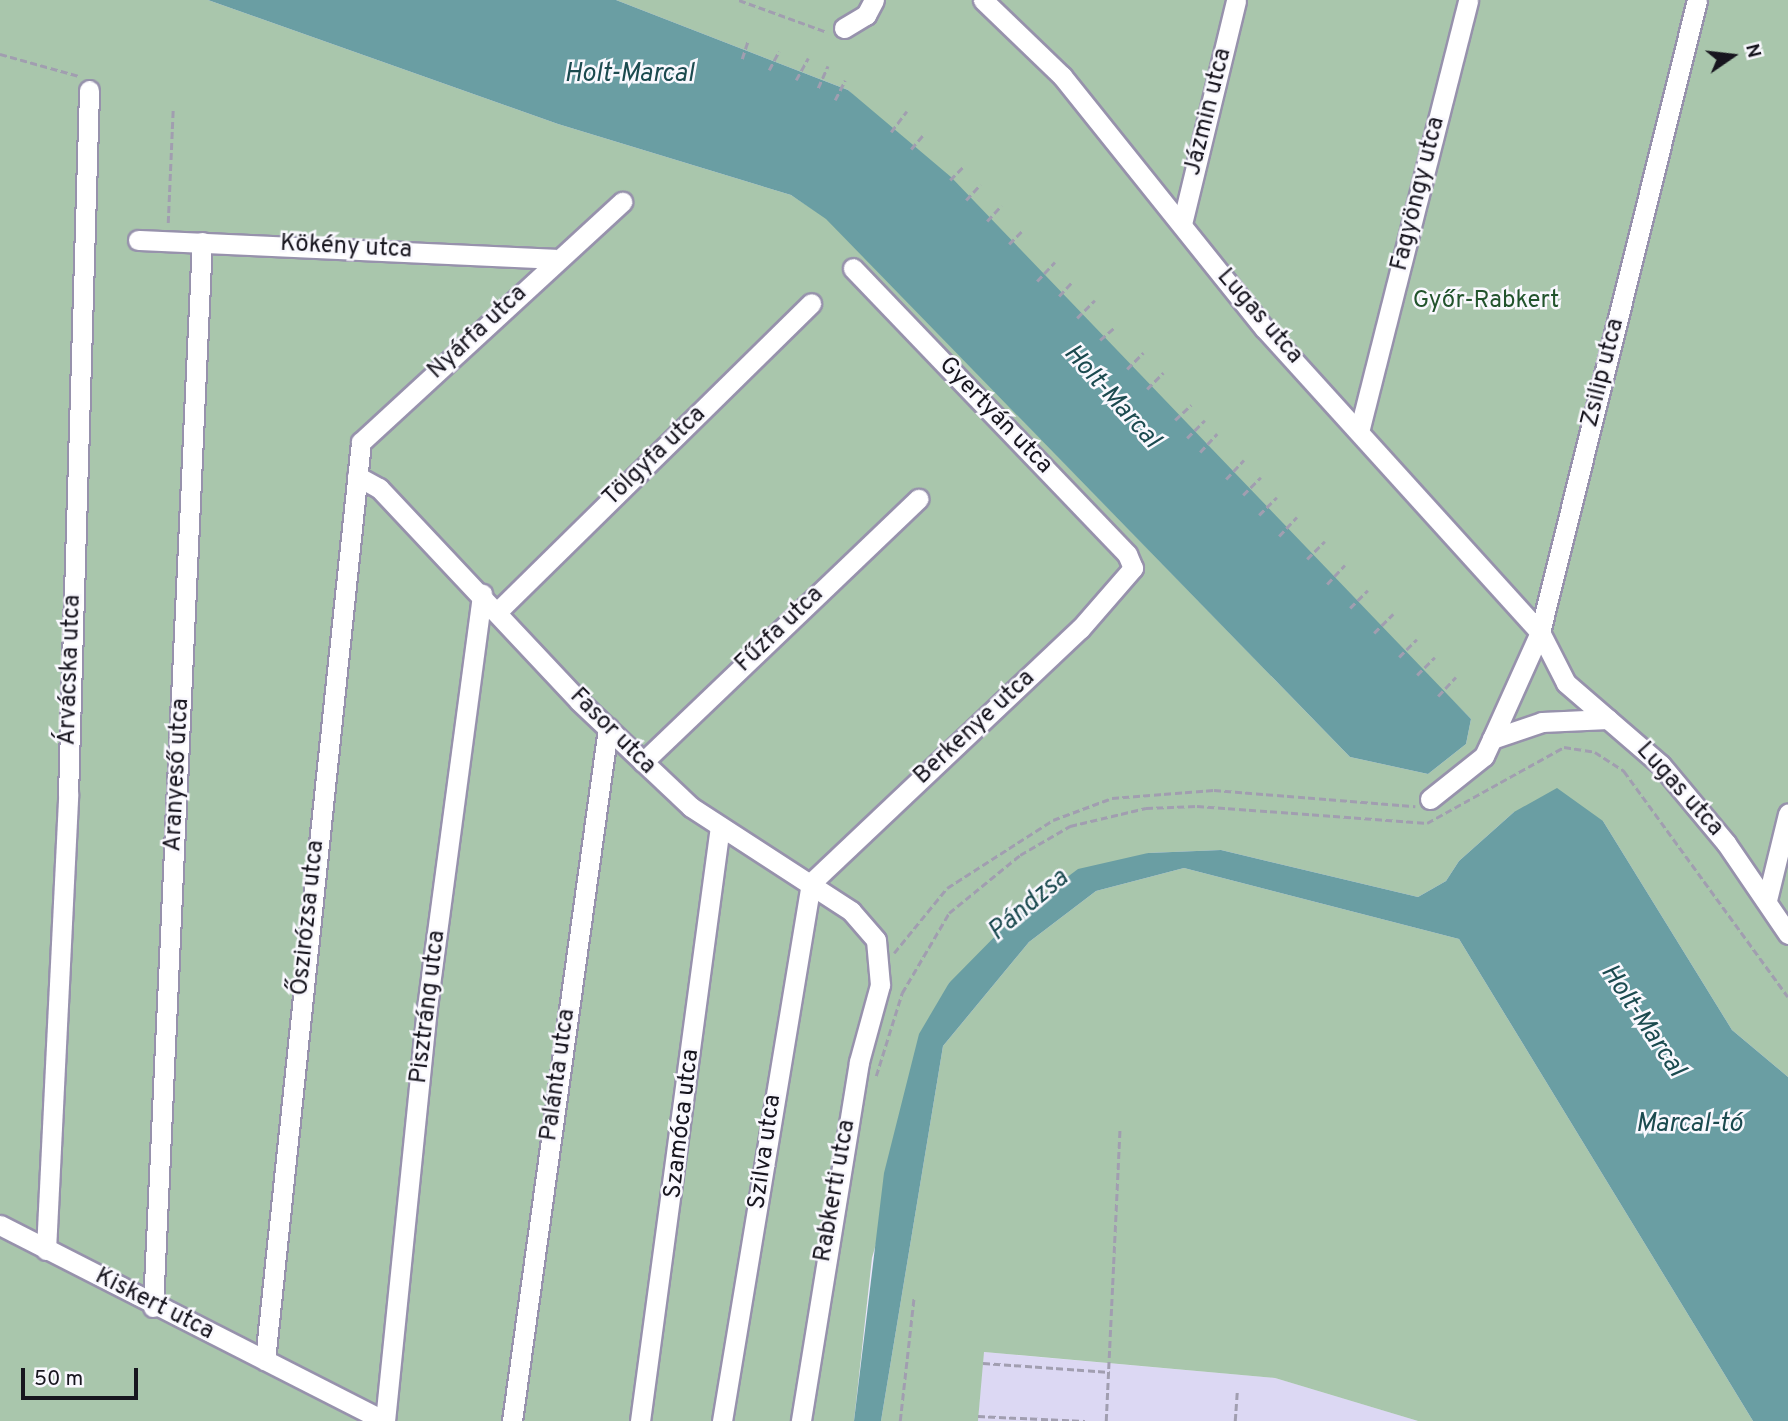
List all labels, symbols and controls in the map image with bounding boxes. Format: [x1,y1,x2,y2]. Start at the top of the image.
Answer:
north arrow [1697,21,1767,91]
text: N [1739,41,1766,60]
street label: Jázmin utca [1179,45,1239,179]
water label: Holt-Marcal [564,59,694,91]
street label: Fagyöngy utca [1386,114,1452,274]
street label: Kökény utca [279,230,413,266]
street label: Lugas utca [1210,264,1308,370]
street label: Nyárfa utca [423,280,533,386]
park label: Győr-Rabkert [1413,288,1559,316]
street label: Zsilip utca [1577,316,1631,430]
water label: Holt-Marcal [1056,338,1166,456]
street label: Gyertyán utca [932,352,1058,480]
street label: Tölgyfa utca [598,401,712,513]
street label: Fűzfa utca [730,581,830,679]
street label: Árvácska utca [54,594,88,746]
street label: Berkenye utca [909,665,1041,791]
street label: Fasor utca [563,683,661,781]
street label: Aranyeső utca [160,698,196,852]
street label: Lugas utca [1629,737,1729,843]
street label: Őszirózsa utca [287,839,331,997]
water label: Pándzsa [983,864,1075,948]
street label: Pisztráng utca [405,929,453,1085]
water label: Holt-Marcal [1593,959,1691,1083]
street label: Palánta utca [535,1007,583,1143]
street label: Szamóca utca [660,1048,706,1200]
street label: Szilva utca [744,1093,788,1211]
water label: Marcal-tó [1636,1109,1742,1141]
street label: Rabkerti utca [809,1118,863,1264]
street label: Kiskert utca [90,1263,218,1347]
scale bar [24,1354,142,1398]
text: 50 m [34,1366,83,1393]

